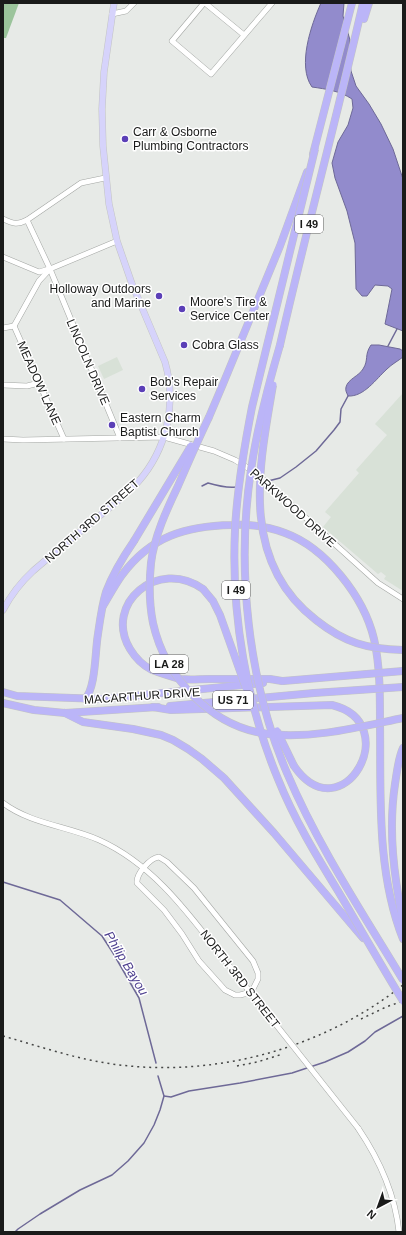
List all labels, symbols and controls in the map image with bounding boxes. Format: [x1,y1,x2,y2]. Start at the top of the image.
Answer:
place label: Carr & Osborne Plumbing Contractors [133,125,248,153]
marker: Carr & Osborne Plumbing Contractors [120,134,130,144]
road number: I 49 [295,215,323,233]
place label: Holloway Outdoors and Marine [50,282,151,310]
marker: Holloway Outdoors and Marine [154,291,164,301]
place label: Moore's Tire & Service Center [190,295,269,323]
marker: Moore's Tire & Service Center [177,304,187,314]
street label: LINCOLN DRIVE [64,317,112,407]
place label: Cobra Glass [192,338,259,352]
street label: MEADOW LANE [14,339,64,427]
marker: Cobra Glass [179,340,189,350]
place label: Bob's Repair Services [150,375,218,403]
marker: Bob's Repair Services [137,384,147,394]
place label: Eastern Charm Baptist Church [120,411,201,439]
marker: Eastern Charm Baptist Church [107,420,117,430]
street label: PARKWOOD DRIVE [247,466,339,550]
street label: NORTH 3RD STREET [42,476,143,566]
road number: I 49 [222,581,250,599]
road number: LA 28 [150,655,188,673]
street label: MACARTHUR DRIVE [83,685,201,707]
road number: US 71 [213,691,253,709]
street label: NORTH 3RD STREET [197,927,283,1031]
water label: Philip Bayou [102,928,152,998]
north arrow [358,1187,398,1227]
text: N [364,1207,378,1222]

